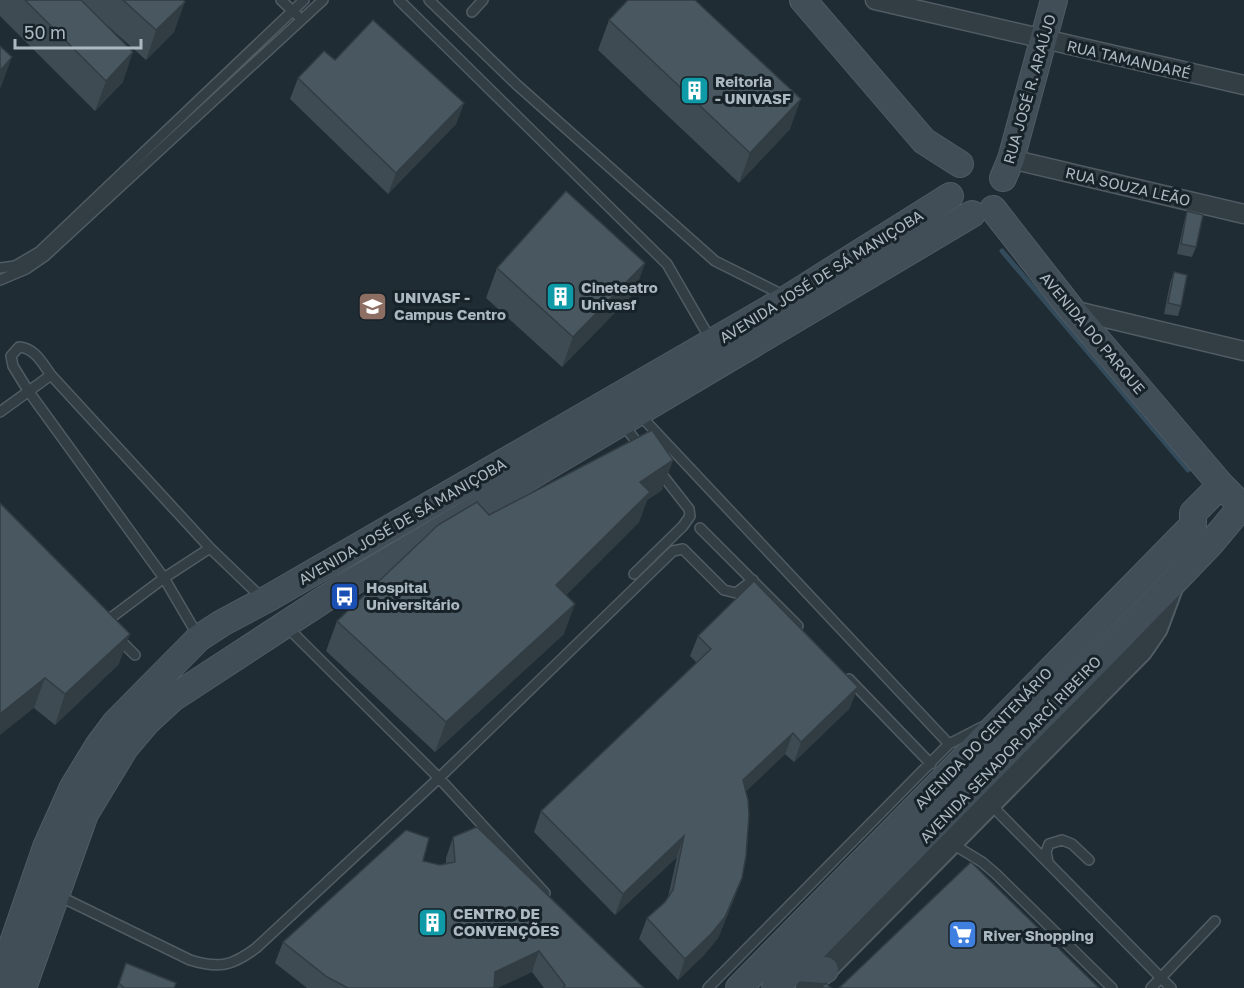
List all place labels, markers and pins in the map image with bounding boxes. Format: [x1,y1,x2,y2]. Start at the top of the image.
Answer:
place label: Reitoria - UNIVASF [715,72,791,107]
building icon: Reitoria - UNIVASF [678,74,710,106]
place label: Cineteatro Univasf [581,278,658,313]
building icon: Cineteatro Univasf [544,280,576,312]
place label: UNIVASF - Campus Centro [394,288,506,323]
school or university icon: UNIVASF - Campus Centro [357,290,389,322]
place label: Hospital Universitário [366,578,460,613]
bus stop icon: Hospital Universitário [329,580,361,612]
place label: CENTRO DE CONVENÇÕES [453,904,560,939]
building icon: CENTRO DE CONVENÇÕES [416,906,448,938]
supermarket icon: River Shopping [946,919,978,951]
place label: River Shopping [983,926,1094,944]

